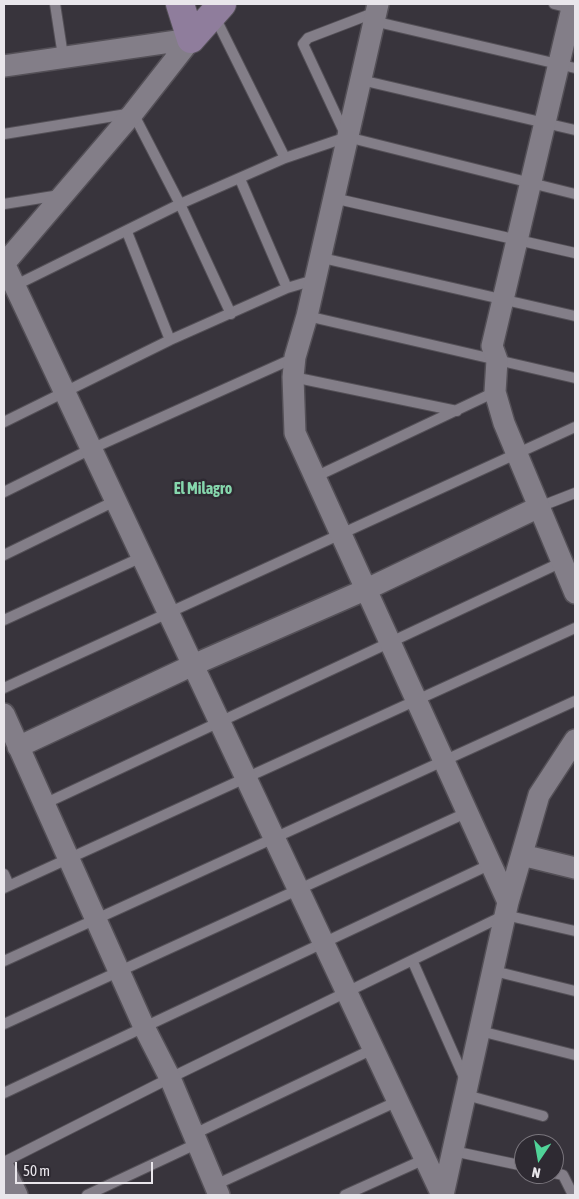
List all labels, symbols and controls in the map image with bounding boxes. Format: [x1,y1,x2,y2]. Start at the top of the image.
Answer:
district label: El Milagro [174,479,232,499]
north arrow [514,1134,564,1184]
scale bar [18,1152,155,1184]
text: 50 m [23,1162,50,1179]
text: N [530,1164,542,1181]

